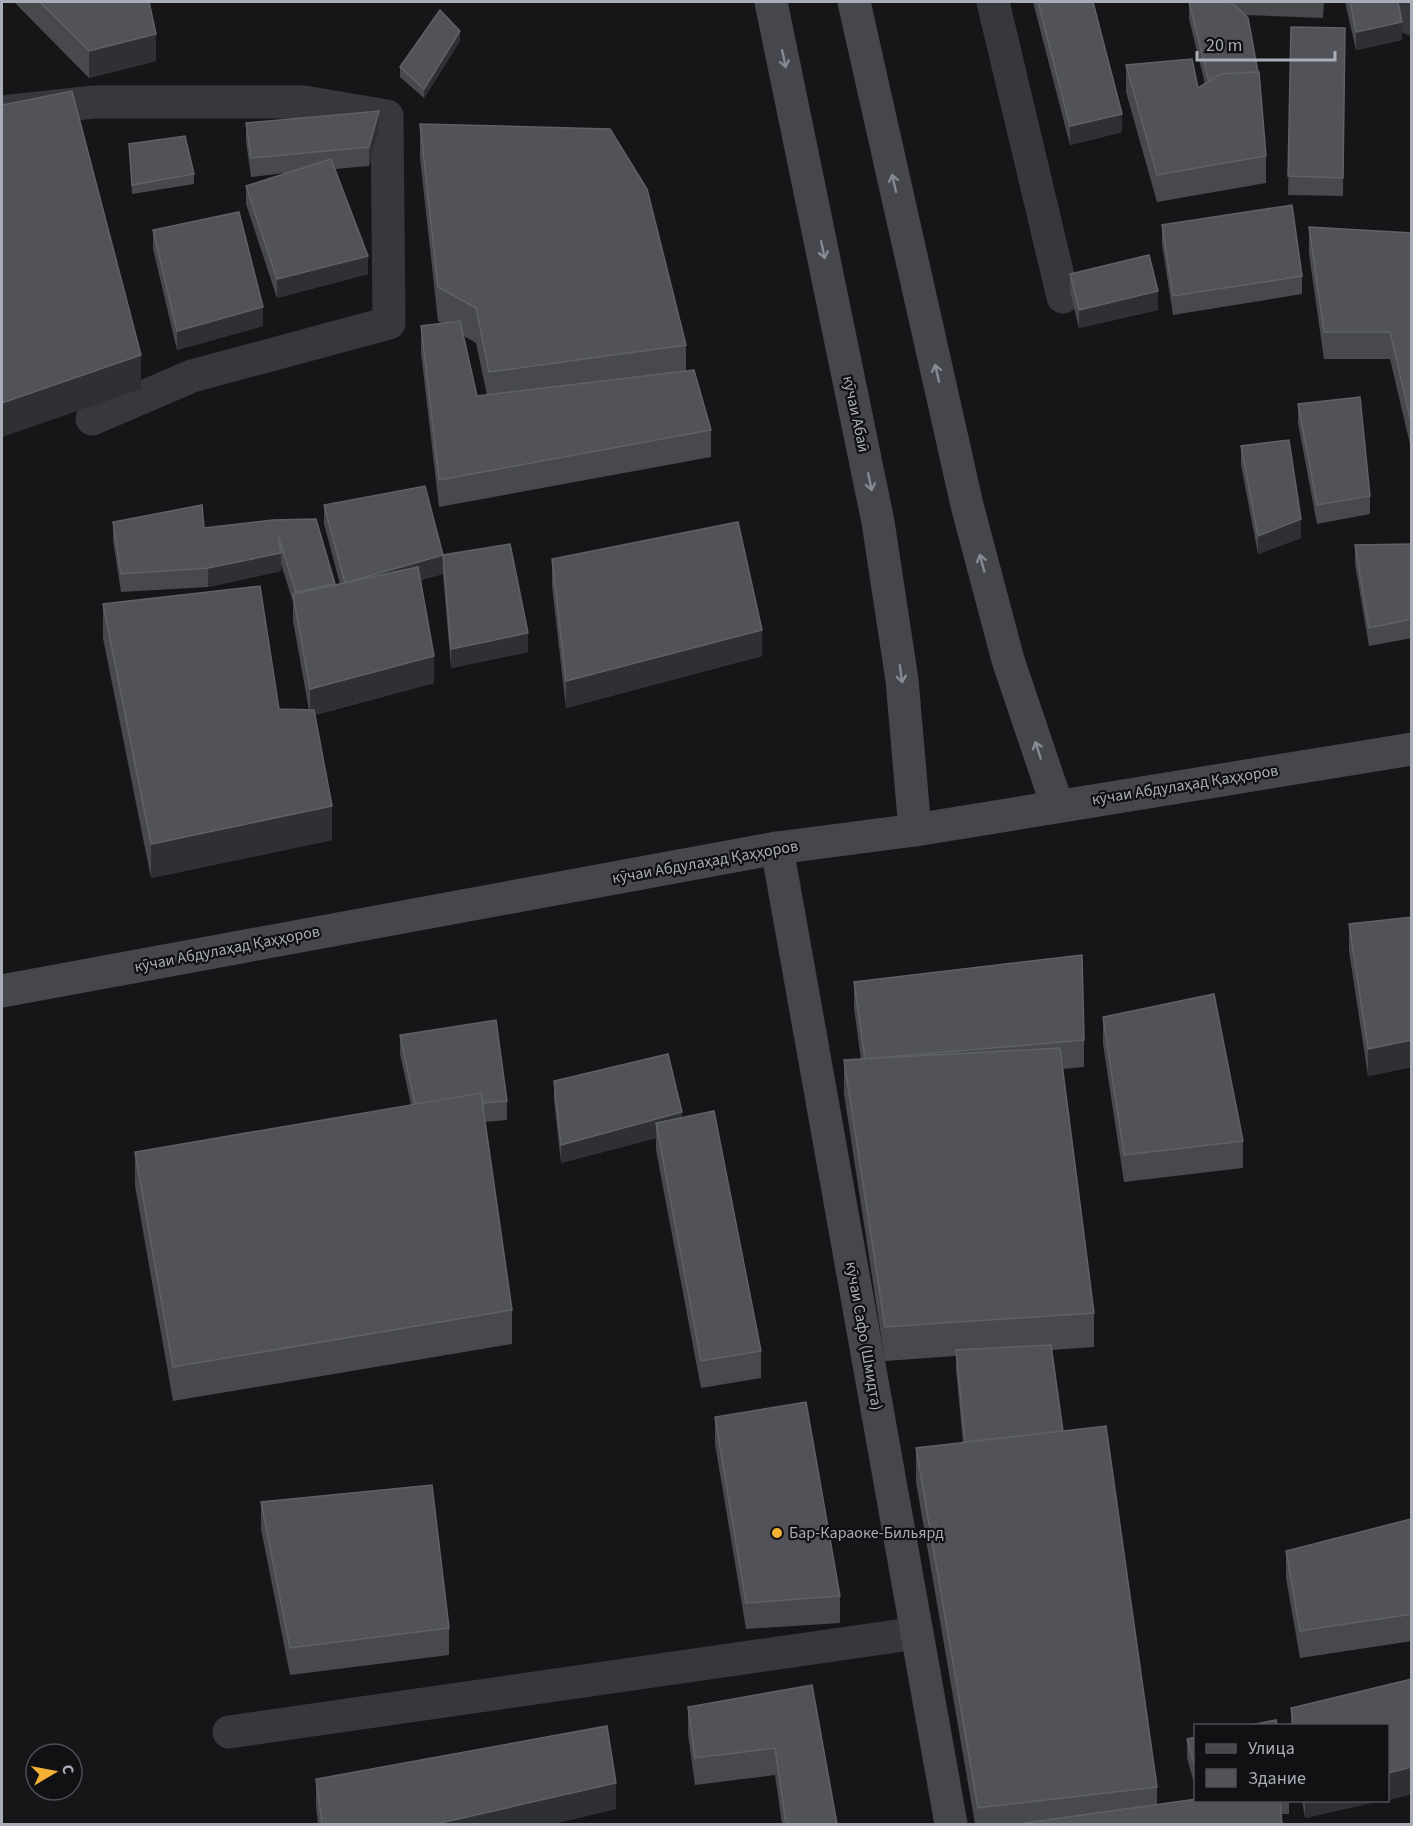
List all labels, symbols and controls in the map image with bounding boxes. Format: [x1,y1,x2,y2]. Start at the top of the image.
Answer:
scale bar [1197,24,1335,62]
text: 20 m [1206,33,1242,58]
one-way arrow [779,48,790,68]
one-way arrow [888,174,899,193]
one-way arrow [818,239,829,259]
one-way arrow [931,364,942,384]
street label: кӯчаи Абаӣ [837,374,875,454]
one-way arrow [865,472,876,491]
one-way arrow [976,554,988,573]
one-way arrow [895,664,906,684]
one-way arrow [1032,741,1043,760]
street label: кӯчаи Абдулаҳад Қаҳҳоров [1090,759,1280,811]
street label: кӯчаи Абдулаҳад Қаҳҳоров [610,835,800,889]
street label: кӯчаи Абдулаҳад Қаҳҳоров [132,920,322,978]
street label: кӯчаи Сафо (Шмидта) [840,1260,888,1412]
place label: Бар-Караоке-Бильярд [789,1522,944,1544]
marker: Бар-Караоке-Бильярд [770,1526,784,1540]
legend [1194,1724,1389,1802]
text: Улица [1248,1736,1295,1761]
north arrow [24,1742,84,1802]
text: С [56,1763,79,1776]
text: Здание [1248,1766,1306,1791]

